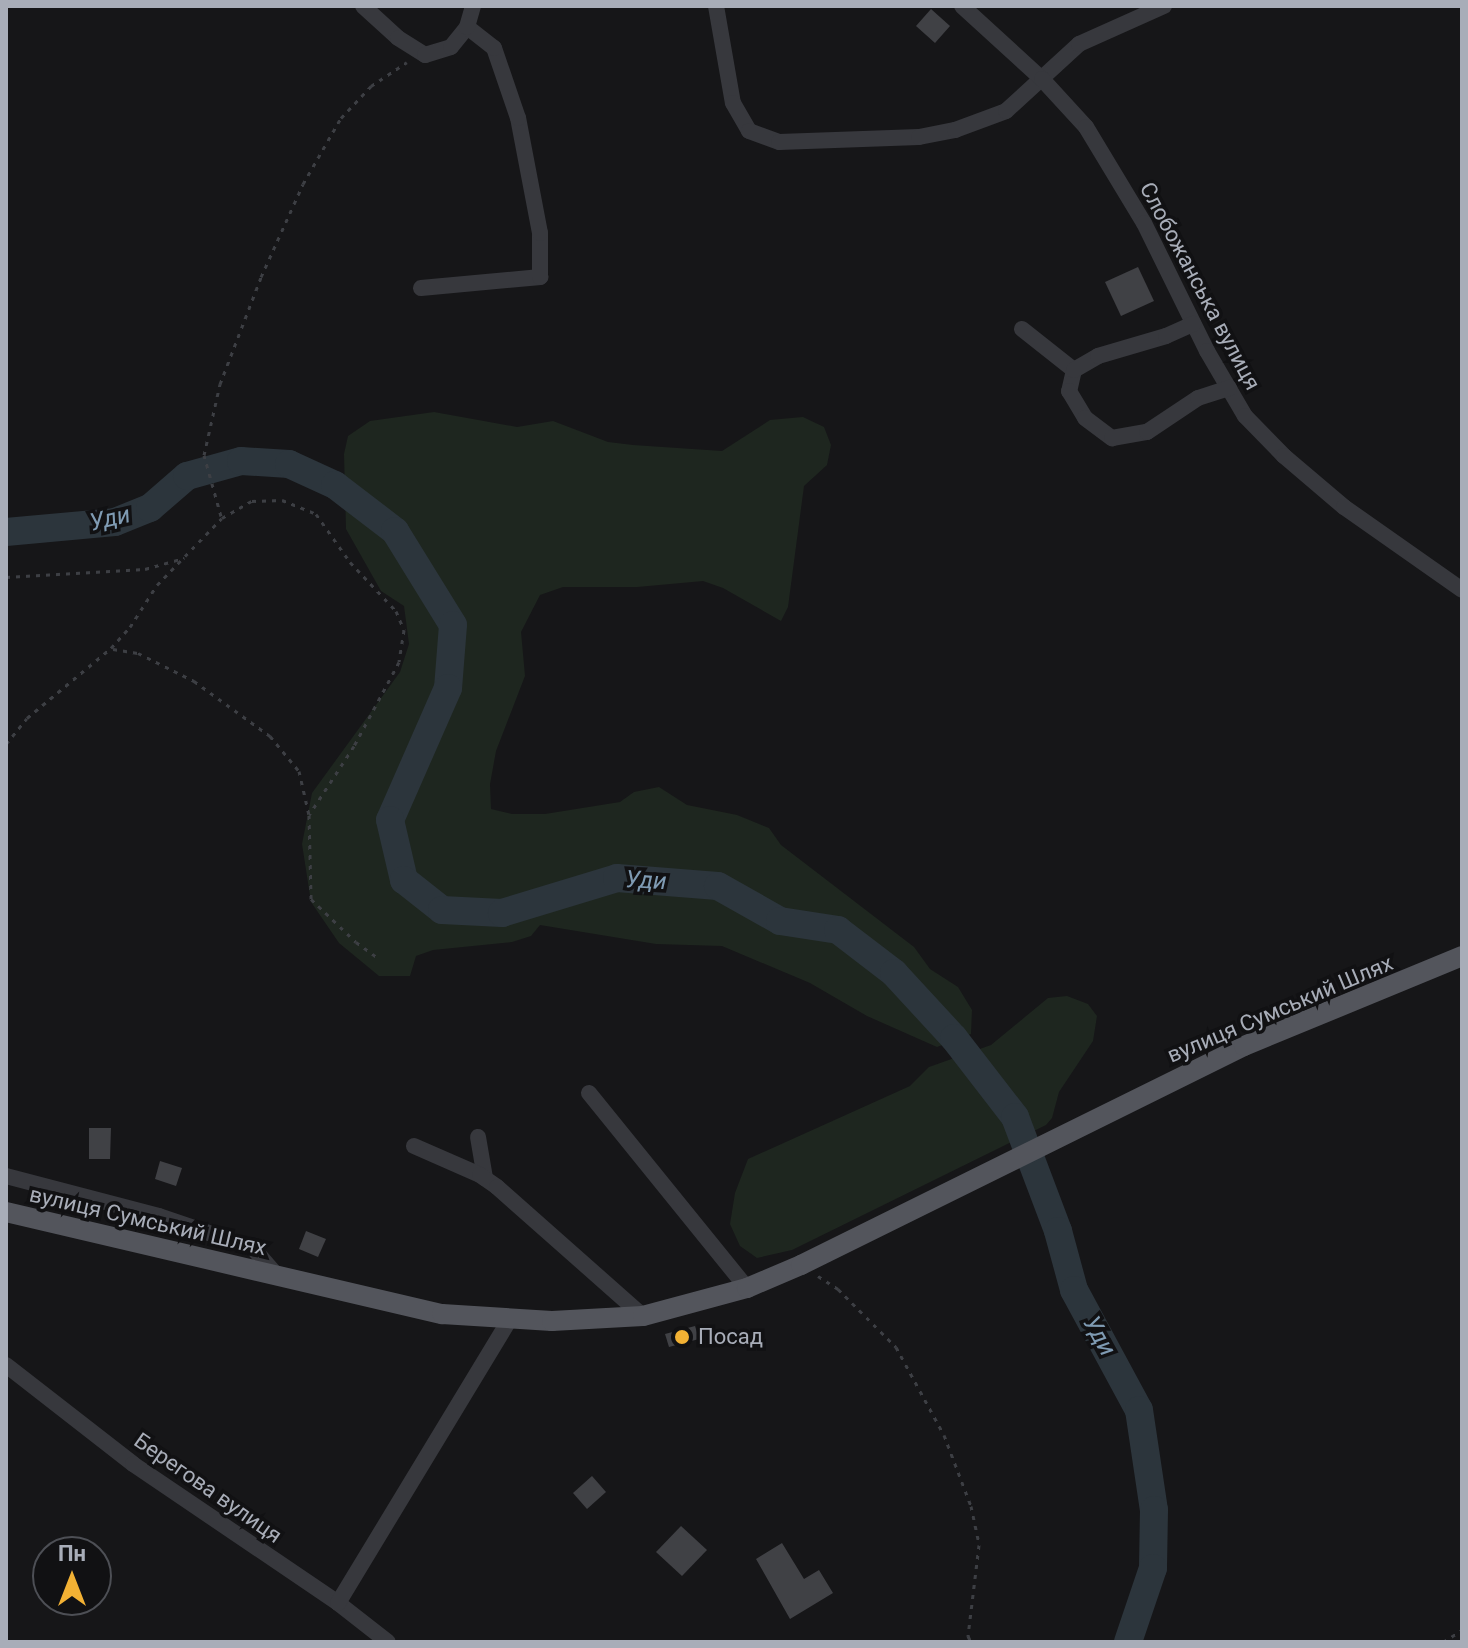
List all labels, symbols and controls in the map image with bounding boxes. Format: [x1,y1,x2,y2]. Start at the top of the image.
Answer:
street label: Слобожанська вулиця [1134,178,1266,394]
water label: Уди [87,500,133,538]
water label: Уди [625,866,667,896]
street label: вулиця Сумський Шлях [1163,949,1397,1069]
street label: вулиця Сумський Шлях [27,1181,269,1261]
water label: Уди [1076,1311,1122,1361]
place label: Посад [698,1324,763,1350]
marker: Посад [673,1328,691,1346]
street label: Берегова вулиця [129,1427,287,1549]
north arrow [32,1536,112,1616]
text: Пн [58,1541,86,1566]

